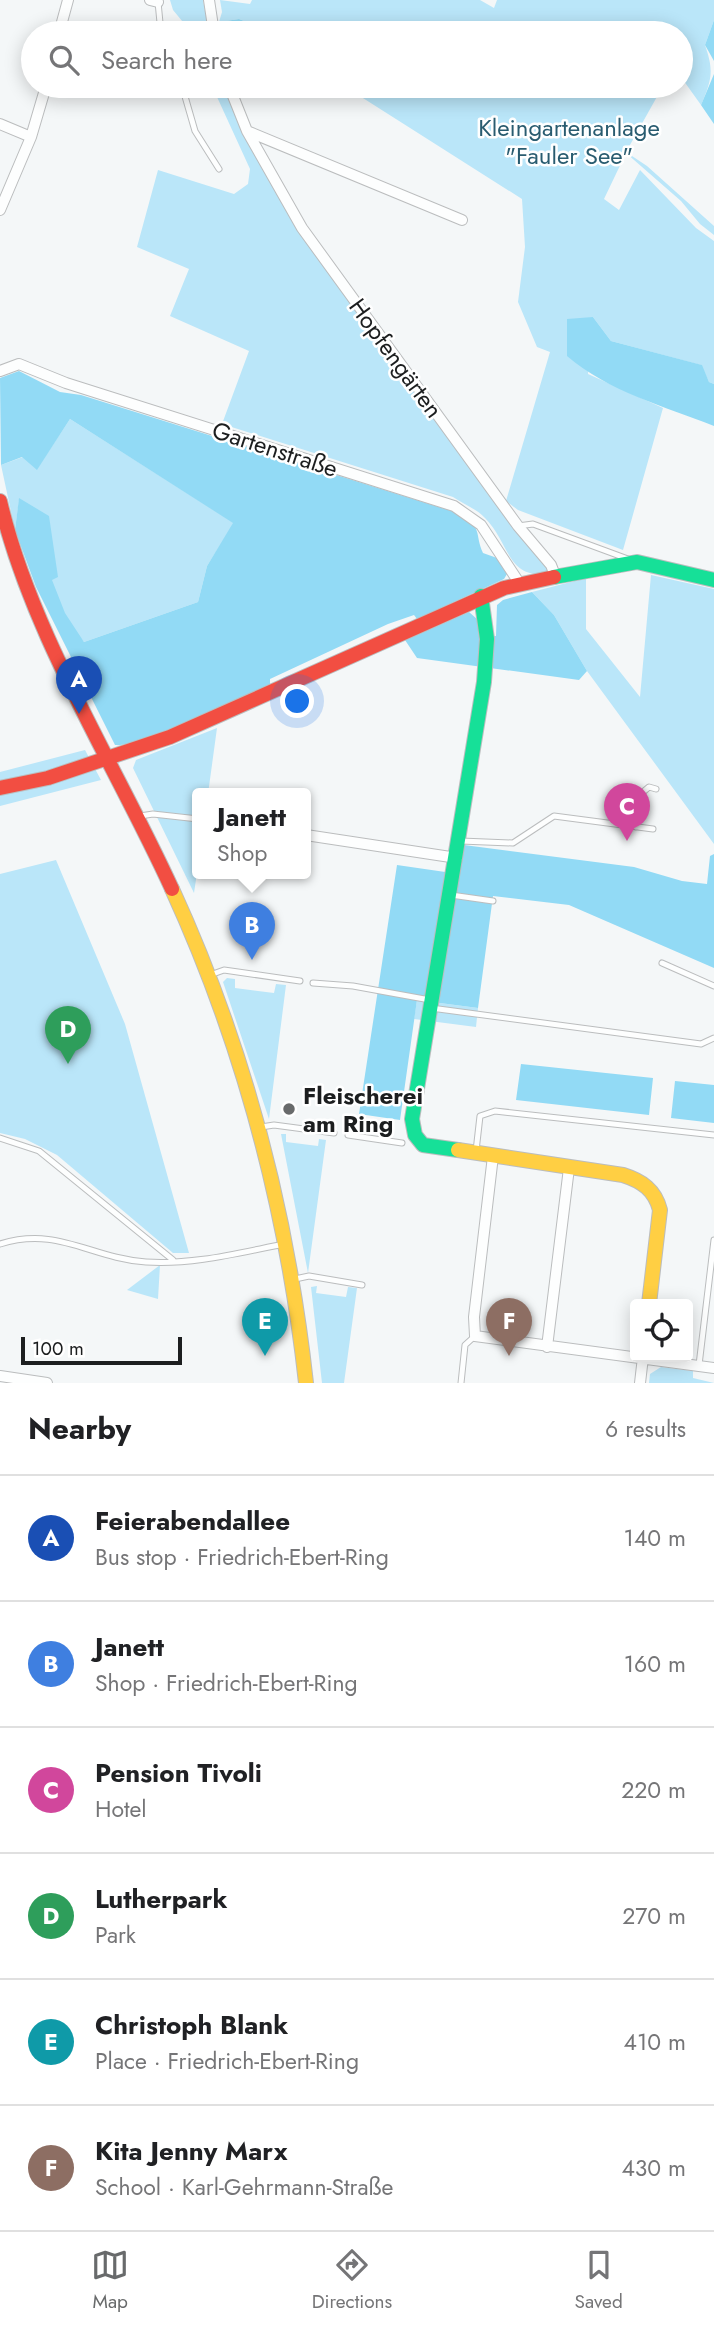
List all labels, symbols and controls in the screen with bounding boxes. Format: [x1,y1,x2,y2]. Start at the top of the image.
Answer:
search box [21,21,693,98]
icon: search [45,41,83,79]
text: Search here [101,41,233,79]
park label: Kleingartenanlage "Fauler See" [478,110,660,173]
street label: Hopfengärten [341,291,451,425]
street label: Gartenstraße [208,412,342,486]
pin: A [56,656,102,714]
your location [280,684,314,718]
pin: C [604,783,650,841]
popup [192,788,311,879]
text: Janett [217,798,286,836]
text: Shop [217,836,267,870]
pin: B [229,902,275,960]
pin: D [45,1006,91,1064]
place label: Fleischerei am Ring [303,1078,423,1141]
marker: Fleischerei am Ring [281,1101,297,1117]
pin: E [242,1298,288,1356]
pin: F [486,1298,532,1356]
map controls [630,1299,693,1362]
button: locate [630,1299,693,1362]
scale bar [21,1334,182,1366]
text: 100 m [32,1335,84,1362]
text: Nearby [28,1407,131,1450]
text: 6 results [605,1412,686,1446]
text: Feierabendallee [95,1502,290,1540]
text: A [43,1521,59,1555]
text: 140 m [624,1521,686,1555]
text: Bus stop · Friedrich-Ebert-Ring [95,1540,389,1574]
text: Janett [95,1628,164,1666]
text: B [43,1647,59,1681]
text: 160 m [624,1647,686,1681]
text: Shop · Friedrich-Ebert-Ring [95,1666,358,1700]
text: Pension Tivoli [95,1754,262,1792]
text: C [43,1773,59,1807]
text: 220 m [621,1773,686,1807]
text: Hotel [95,1792,147,1826]
text: Lutherpark [95,1880,228,1918]
text: D [43,1899,59,1933]
text: 270 m [622,1899,686,1933]
text: Park [95,1918,136,1952]
text: Christoph Blank [95,2006,288,2044]
text: E [44,2025,58,2059]
text: 410 m [624,2025,686,2059]
text: Place · Friedrich-Ebert-Ring [95,2044,359,2078]
text: Kita Jenny Marx [95,2132,288,2170]
text: F [45,2151,57,2185]
text: 430 m [621,2151,686,2185]
text: School · Karl-Gehrmann-Straße [95,2170,393,2204]
tab: Map [91,2246,129,2315]
tab: Directions [312,2246,392,2315]
tab: Saved [575,2246,623,2315]

